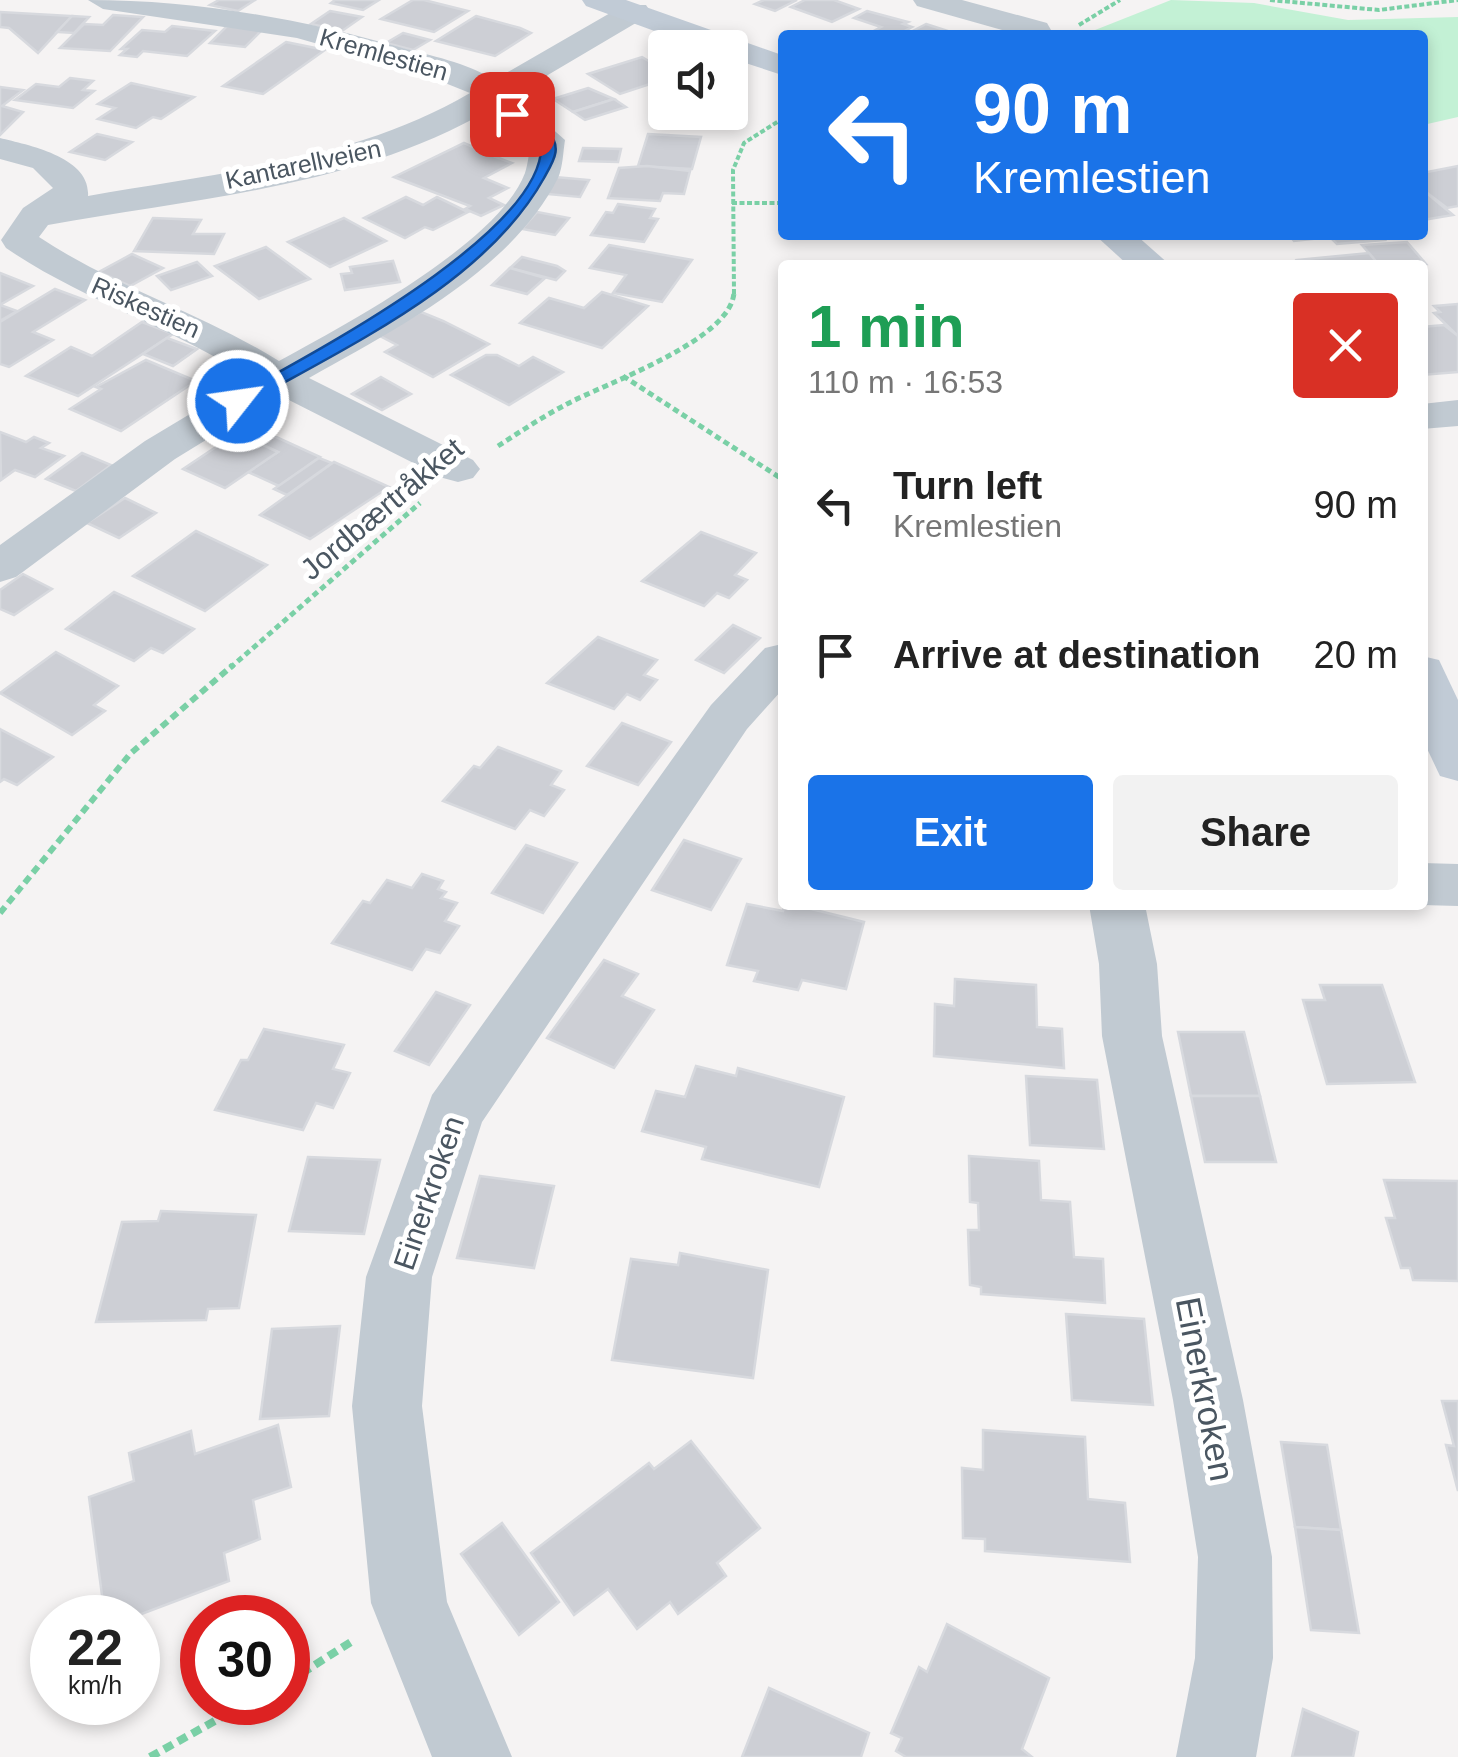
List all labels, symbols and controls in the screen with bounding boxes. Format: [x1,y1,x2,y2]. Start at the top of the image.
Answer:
street label: Kremlestien [317,22,451,86]
map controls [648,30,748,130]
button: sound [648,30,748,130]
icon: left [808,70,938,200]
text: 90 m [973,70,1133,148]
pin [470,72,555,157]
icon: arrive [485,87,540,142]
street label: Kantarellveien [223,134,383,194]
text: Kremlestien [973,152,1211,203]
street label: Riskestien [88,271,204,343]
text: 1 min [808,293,965,360]
button: close [1293,293,1398,398]
position arrow [186,349,290,453]
text: 110 m · 16:53 [808,364,1003,400]
street label: Jordbærtråkket [294,431,470,586]
text: Turn left [893,465,1042,507]
icon: left [808,478,863,533]
text: 90 m [1314,484,1398,526]
text: Kremlestien [893,508,1062,544]
icon: arrive [808,628,863,683]
text: Arrive at destination [893,634,1260,676]
text: 20 m [1314,634,1398,676]
button: Exit [808,775,1093,890]
button: Share [1113,775,1398,890]
street label: Einerkroken [387,1112,470,1274]
street label: Einerkroken [1169,1294,1242,1484]
speed limit sign: 30 [180,1595,310,1725]
text: 22 [67,1620,123,1676]
text: km/h [68,1671,122,1699]

